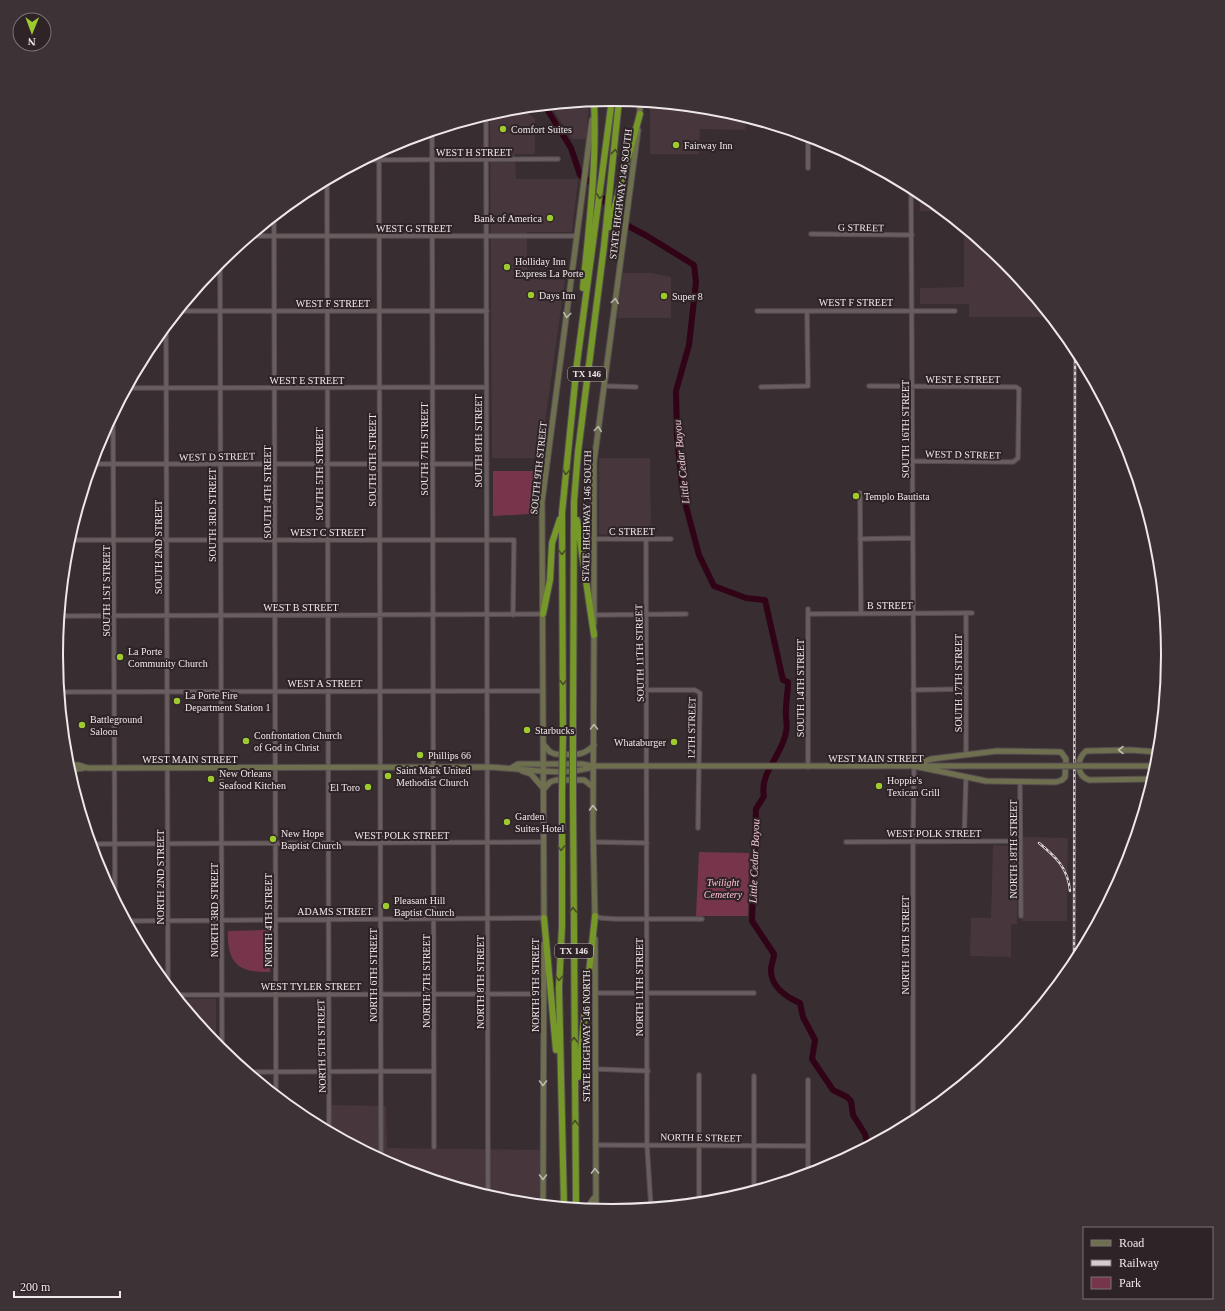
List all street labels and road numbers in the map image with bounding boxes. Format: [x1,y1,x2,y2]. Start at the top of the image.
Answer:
street label: STATE HIGHWAY 146 SOUTH [607,128,634,260]
street label: WEST H STREET [436,147,512,158]
street label: G STREET [838,222,884,233]
street label: WEST G STREET [376,223,452,234]
street label: WEST F STREET [819,297,893,308]
street label: WEST F STREET [296,298,370,309]
road number: TX 146 [568,367,606,381]
street label: WEST E STREET [926,374,1000,385]
street label: WEST E STREET [270,375,344,386]
street label: SOUTH 16TH STREET [900,380,911,478]
street label: SOUTH 8TH STREET [473,394,484,488]
street label: SOUTH 7TH STREET [419,402,430,496]
street label: SOUTH 6TH STREET [367,413,378,507]
street label: SOUTH 9TH STREET [528,421,549,515]
street label: SOUTH 5TH STREET [314,427,325,521]
street label: SOUTH 4TH STREET [262,445,273,539]
street label: WEST D STREET [925,448,1001,461]
street label: WEST D STREET [179,450,255,463]
street label: STATE HIGHWAY 146 SOUTH [580,450,593,582]
street label: SOUTH 3RD STREET [207,468,218,562]
street label: SOUTH 2ND STREET [153,500,164,594]
street label: C STREET [609,526,655,537]
street label: WEST C STREET [290,527,366,538]
street label: SOUTH 1ST STREET [101,545,112,637]
street label: B STREET [867,600,913,611]
street label: WEST B STREET [263,602,339,613]
street label: SOUTH 11TH STREET [633,604,646,702]
street label: SOUTH 17TH STREET [953,634,964,732]
street label: SOUTH 14TH STREET [795,639,806,737]
street label: WEST A STREET [288,678,362,689]
street label: 12TH STREET [685,697,698,759]
street label: WEST MAIN STREET [828,753,924,764]
street label: WEST MAIN STREET [142,754,238,765]
street label: NORTH 18TH STREET [1008,800,1019,898]
street label: WEST POLK STREET [887,828,981,839]
street label: NORTH 2ND STREET [155,830,166,924]
street label: WEST POLK STREET [355,830,449,841]
street label: NORTH 3RD STREET [209,863,220,957]
street label: NORTH 4TH STREET [263,873,274,967]
street label: NORTH 16TH STREET [900,896,911,994]
street label: ADAMS STREET [297,906,373,917]
street label: NORTH 6TH STREET [368,928,379,1022]
street label: NORTH 7TH STREET [421,934,432,1028]
street label: NORTH 8TH STREET [475,935,486,1029]
street label: NORTH 9TH STREET [530,938,541,1032]
street label: NORTH 11TH STREET [634,938,645,1036]
road number: TX 146 [555,944,593,958]
street label: STATE HIGHWAY 146 NORTH [581,970,592,1102]
street label: WEST TYLER STREET [261,981,361,992]
street label: NORTH 5TH STREET [315,999,328,1093]
street label: NORTH E STREET [660,1131,742,1144]

